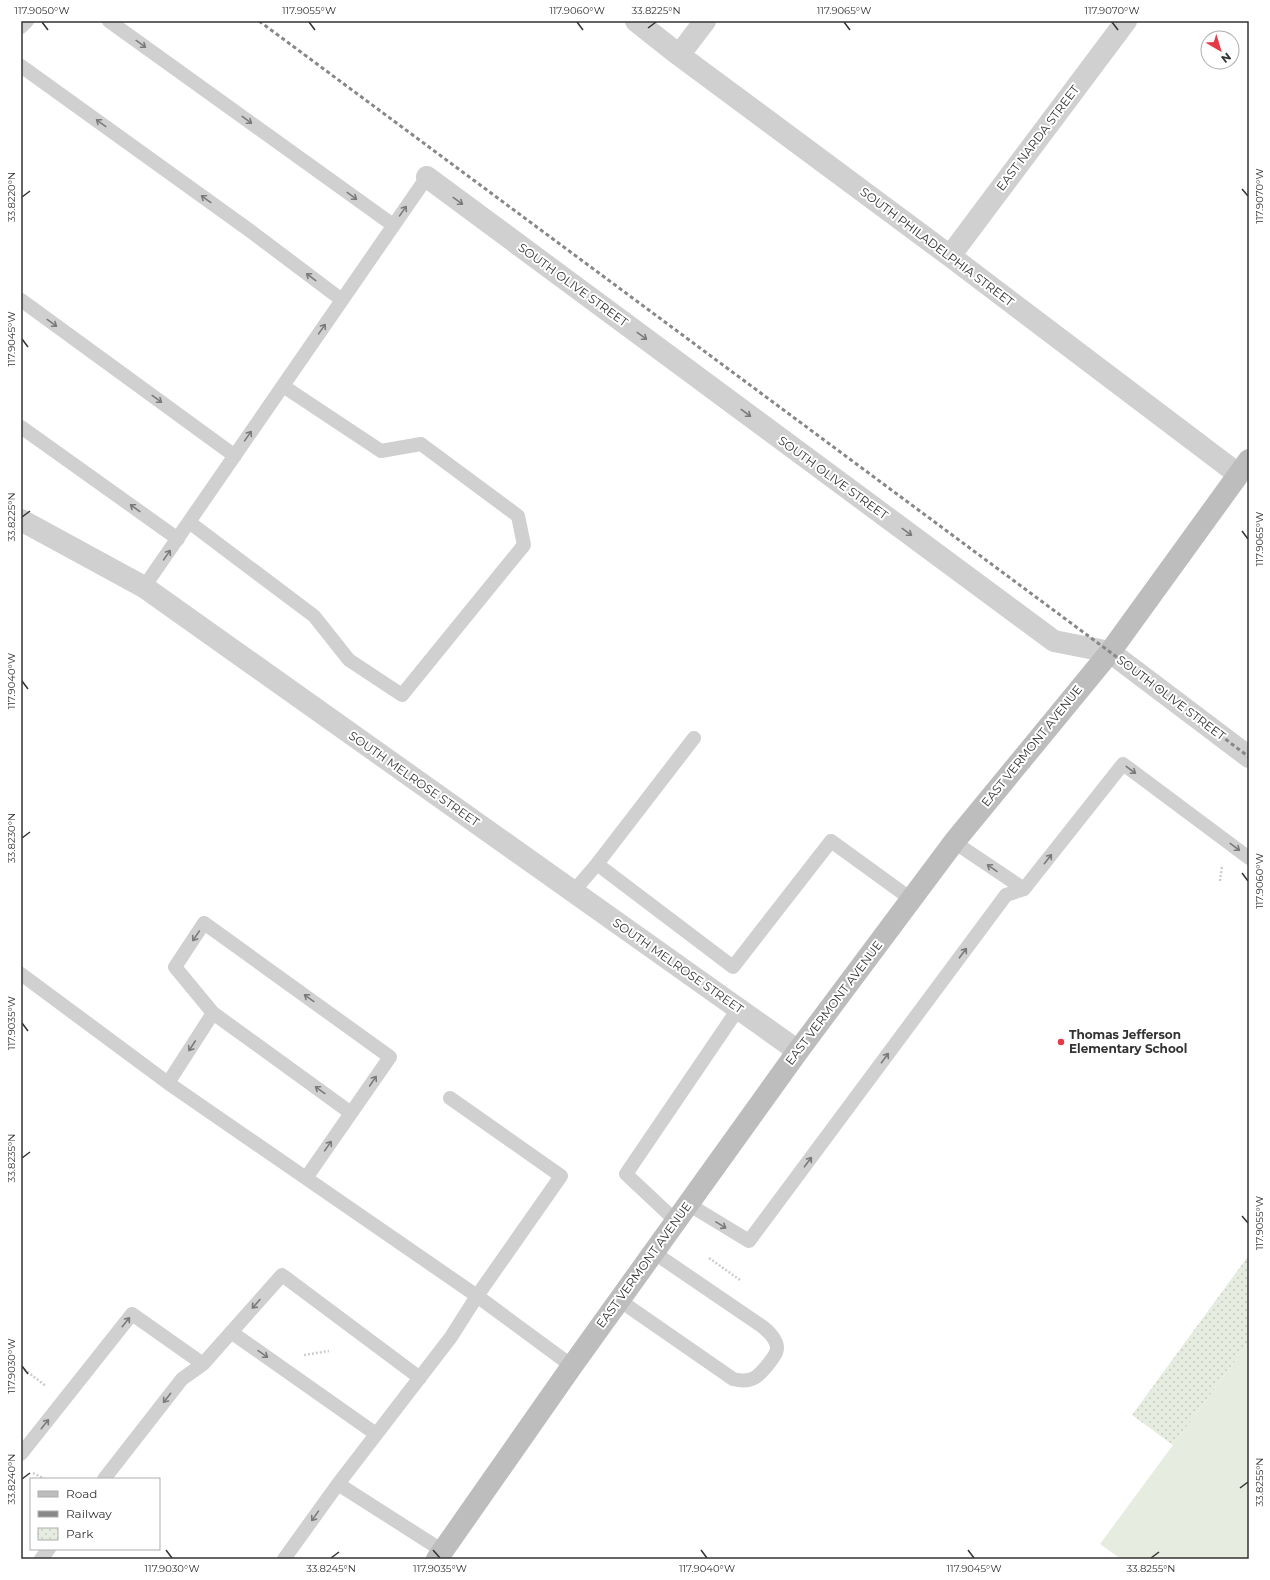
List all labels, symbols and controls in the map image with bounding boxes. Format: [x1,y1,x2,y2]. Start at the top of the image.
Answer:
text: 117.9050°W [14,4,70,17]
text: 117.9055°W [282,4,336,17]
text: 117.9060°W [549,4,605,17]
text: 33.8225°N [631,4,681,17]
text: 117.9065°W [817,4,871,17]
text: 117.9070°W [1084,4,1140,17]
north arrow [1200,30,1240,70]
one-way arrow [135,40,146,48]
text: N [1218,50,1234,66]
street label: EAST NARDA STREET [993,82,1082,193]
one-way arrow [241,116,252,124]
one-way arrow [96,119,107,127]
text: 117.9070°W [1253,168,1266,224]
text: 33.8220°N [5,172,18,222]
street label: SOUTH PHILADELPHIA STREET [858,184,1017,309]
one-way arrow [346,192,357,200]
one-way arrow [201,195,212,203]
one-way arrow [453,196,464,205]
one-way arrow [399,206,407,217]
street label: SOUTH OLIVE STREET [515,240,631,330]
one-way arrow [305,273,316,281]
text: 117.9045°W [5,311,18,367]
one-way arrow [47,319,58,327]
one-way arrow [318,324,326,335]
one-way arrow [636,332,647,340]
one-way arrow [152,395,163,403]
one-way arrow [741,409,752,418]
one-way arrow [244,431,252,442]
street label: SOUTH OLIVE STREET [775,433,891,523]
text: 33.8225°N [5,492,18,542]
one-way arrow [129,504,140,513]
text: 117.9065°W [1253,512,1266,566]
one-way arrow [901,528,912,537]
one-way arrow [163,550,171,561]
street label: SOUTH OLIVE STREET [1114,652,1229,743]
text: 117.9040°W [5,653,18,709]
street label: EAST VERMONT AVENUE [978,682,1085,809]
street label: SOUTH MELROSE STREET [346,728,483,830]
one-way arrow [1125,766,1136,774]
text: 33.8230°N [5,813,18,863]
one-way arrow [1230,843,1241,852]
one-way arrow [1044,853,1053,864]
text: 117.9060°W [1253,853,1266,909]
one-way arrow [986,864,997,872]
street label: SOUTH MELROSE STREET [610,915,747,1017]
one-way arrow [192,930,200,941]
street label: EAST VERMONT AVENUE [782,938,885,1068]
one-way arrow [958,948,967,959]
one-way arrow [303,994,314,1002]
text: 117.9035°W [5,996,18,1050]
place label: Thomas Jefferson Elementary School [1069,1027,1187,1056]
marker: Thomas Jefferson Elementary School [1056,1037,1066,1047]
one-way arrow [188,1040,196,1051]
one-way arrow [881,1052,889,1063]
one-way arrow [370,1075,378,1087]
one-way arrow [315,1086,326,1094]
text: 33.8235°N [5,1134,18,1182]
one-way arrow [324,1141,332,1152]
one-way arrow [803,1157,812,1168]
text: 117.9055°W [1253,1196,1266,1250]
street label: EAST VERMONT AVENUE [593,1199,694,1331]
one-way arrow [715,1221,727,1229]
one-way arrow [251,1299,260,1310]
one-way arrow [122,1316,131,1327]
text: 117.9030°W [5,1338,18,1394]
one-way arrow [257,1350,268,1358]
one-way arrow [162,1393,171,1404]
one-way arrow [41,1418,50,1429]
text: 33.8240°N [5,1454,18,1504]
text: 33.8255°N [1253,1458,1266,1506]
legend [30,1478,160,1550]
text: Road [66,1486,97,1501]
text: Railway [66,1506,112,1521]
one-way arrow [311,1510,319,1521]
text: Park [66,1526,94,1541]
text: 117.9030°W [144,1562,200,1575]
text: 33.8245°N [306,1562,356,1575]
text: 117.9035°W [413,1562,467,1575]
text: 117.9040°W [679,1562,735,1575]
text: 117.9045°W [946,1562,1002,1575]
text: 33.8255°N [1127,1562,1175,1575]

